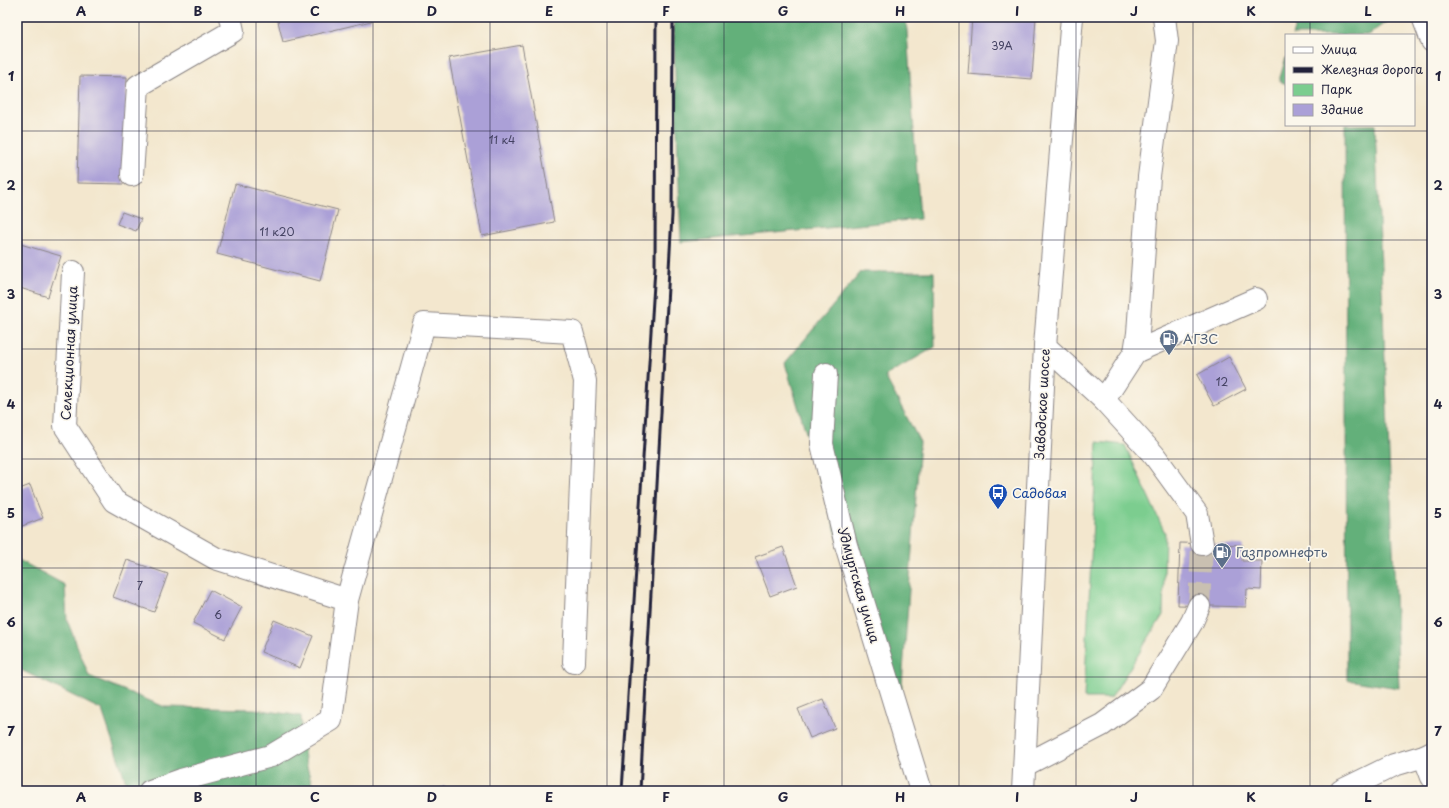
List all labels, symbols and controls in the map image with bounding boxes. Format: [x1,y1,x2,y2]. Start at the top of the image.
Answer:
text: A [76,1,86,20]
text: B [194,1,203,20]
text: C [310,1,320,20]
text: D [427,1,437,20]
text: E [545,1,553,20]
text: F [662,1,670,20]
text: G [778,1,788,20]
text: H [895,1,905,20]
text: I [1015,1,1019,20]
text: J [1130,1,1138,20]
text: K [1246,1,1256,20]
text: L [1364,1,1372,20]
legend [1285,34,1415,126]
house number: 39А [991,37,1013,54]
text: Улица [1321,40,1357,58]
text: Железная дорога [1321,60,1424,78]
text: 1 [8,66,14,85]
text: 1 [1435,66,1441,85]
text: Парк [1321,80,1353,98]
text: Здание [1321,100,1363,118]
house number: 11 к4 [489,131,515,148]
text: 2 [6,175,16,194]
text: 2 [1433,175,1443,194]
house number: 11 к20 [259,223,295,240]
text: 3 [7,284,16,303]
street label: Селекционная улица [55,284,82,421]
text: 3 [1434,284,1443,303]
fuel station icon: АГЗС [1158,328,1180,356]
place label: АГЗС [1183,329,1218,348]
street label: Заводское шоссе [1029,348,1054,460]
house number: 12 [1216,373,1229,390]
text: 4 [7,394,16,413]
text: 4 [1434,394,1443,413]
bus stop icon: Садовая [987,482,1009,510]
place label: Садовая [1012,483,1067,502]
text: 5 [7,503,15,522]
text: 5 [1434,503,1442,522]
street label: Удмуртская улица [834,525,885,646]
fuel station icon: Газпромнефть [1211,541,1233,569]
place label: Газпромнефть [1236,542,1327,561]
house number: 7 [137,577,143,594]
house number: 6 [214,606,222,623]
text: 6 [6,612,16,631]
text: 6 [1433,612,1443,631]
text: 7 [7,721,15,740]
text: 7 [1434,721,1442,740]
text: A [76,787,86,806]
text: B [194,787,203,806]
text: C [310,787,320,806]
text: D [427,787,437,806]
text: E [545,787,553,806]
text: F [662,787,670,806]
text: G [778,787,788,806]
text: H [895,787,905,806]
text: I [1015,787,1019,806]
text: J [1130,787,1138,806]
text: K [1246,787,1256,806]
text: L [1364,787,1372,806]

